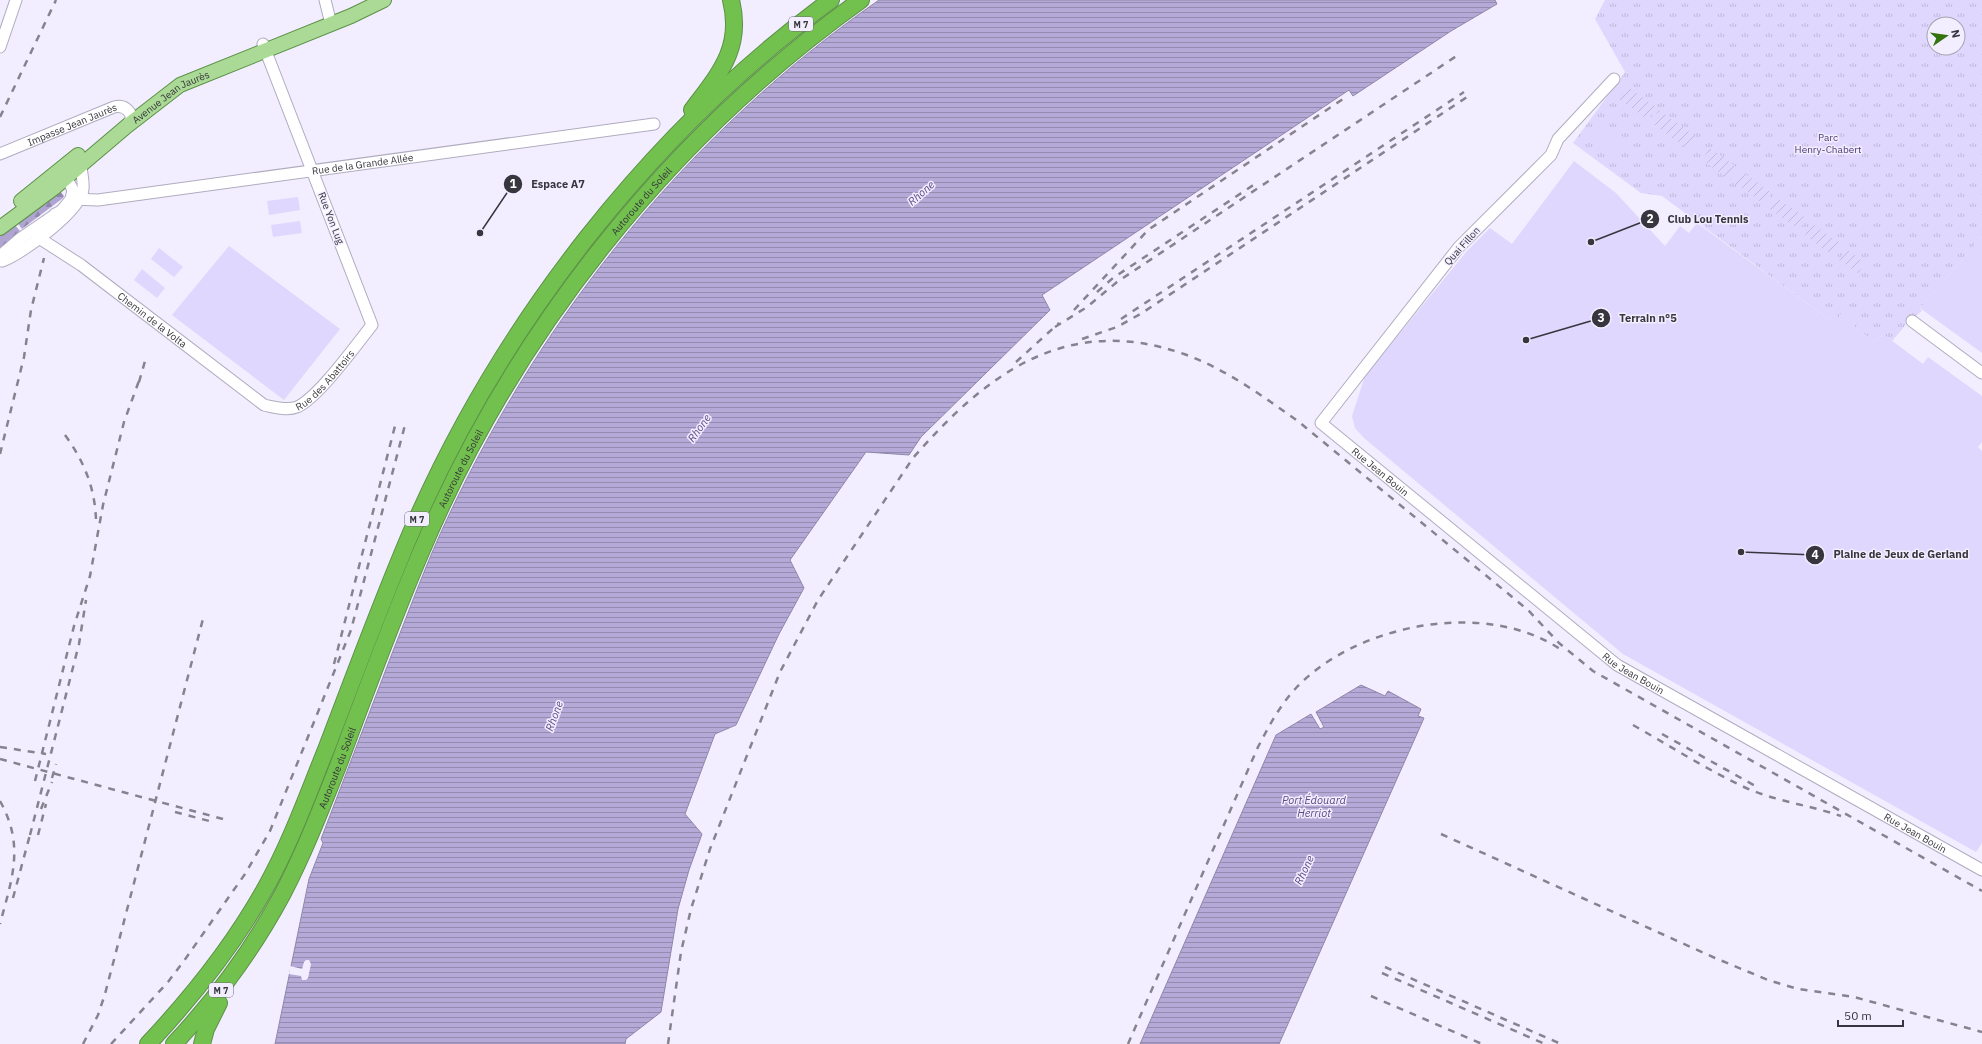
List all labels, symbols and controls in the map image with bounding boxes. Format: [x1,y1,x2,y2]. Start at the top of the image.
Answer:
north arrow [1926,16,1966,56]
road number: M 7 [789,17,813,31]
text: N [1948,28,1963,39]
street label: Avenue Jean Jaurès [129,67,211,126]
street label: Impasse Jean Jaurès [25,100,118,149]
park label: Parc Henry-Chabert [1795,131,1862,156]
street label: Rue de la Grande Allée [311,150,415,177]
street label: Autoroute du Soleil [608,164,675,238]
callout: Espace A7 [503,172,593,195]
text: 1 [509,176,517,191]
text: Espace A7 [531,177,585,191]
water label: Rhone [905,177,938,208]
street label: Rue Yon Lug [315,190,347,247]
callout: Club Lou Tennis [1640,208,1757,231]
text: 2 [1646,211,1654,226]
text: Club Lou Tennis [1667,212,1749,226]
street label: Quai Fillon [1441,224,1483,268]
street label: Chemin de la Volta [115,289,190,351]
callout: Terrain n°5 [1591,306,1685,329]
text: 3 [1597,310,1605,325]
text: Terrain n°5 [1619,311,1677,325]
street label: Rue des Abattoirs [293,347,357,413]
water label: Rhone [684,411,714,445]
street label: Autoroute du Soleil [435,427,486,510]
street label: Rue Jean Bouin [1349,444,1412,499]
road number: M 7 [405,512,429,526]
callout: Plaine de Jeux de Gerland [1805,543,1976,566]
text: 4 [1811,547,1819,562]
text: Plaine de Jeux de Gerland [1833,547,1969,561]
street label: Rue Jean Bouin [1600,649,1667,697]
water label: Rhone [542,699,566,733]
street label: Autoroute du Soleil [315,725,359,810]
water label: Port Édouard Herriot [1282,793,1347,820]
street label: Rue Jean Bouin [1882,810,1949,855]
water label: Rhone [1291,853,1317,887]
road number: M 7 [209,983,233,997]
scale bar [1838,1002,1903,1028]
text: 50 m [1844,1008,1872,1023]

